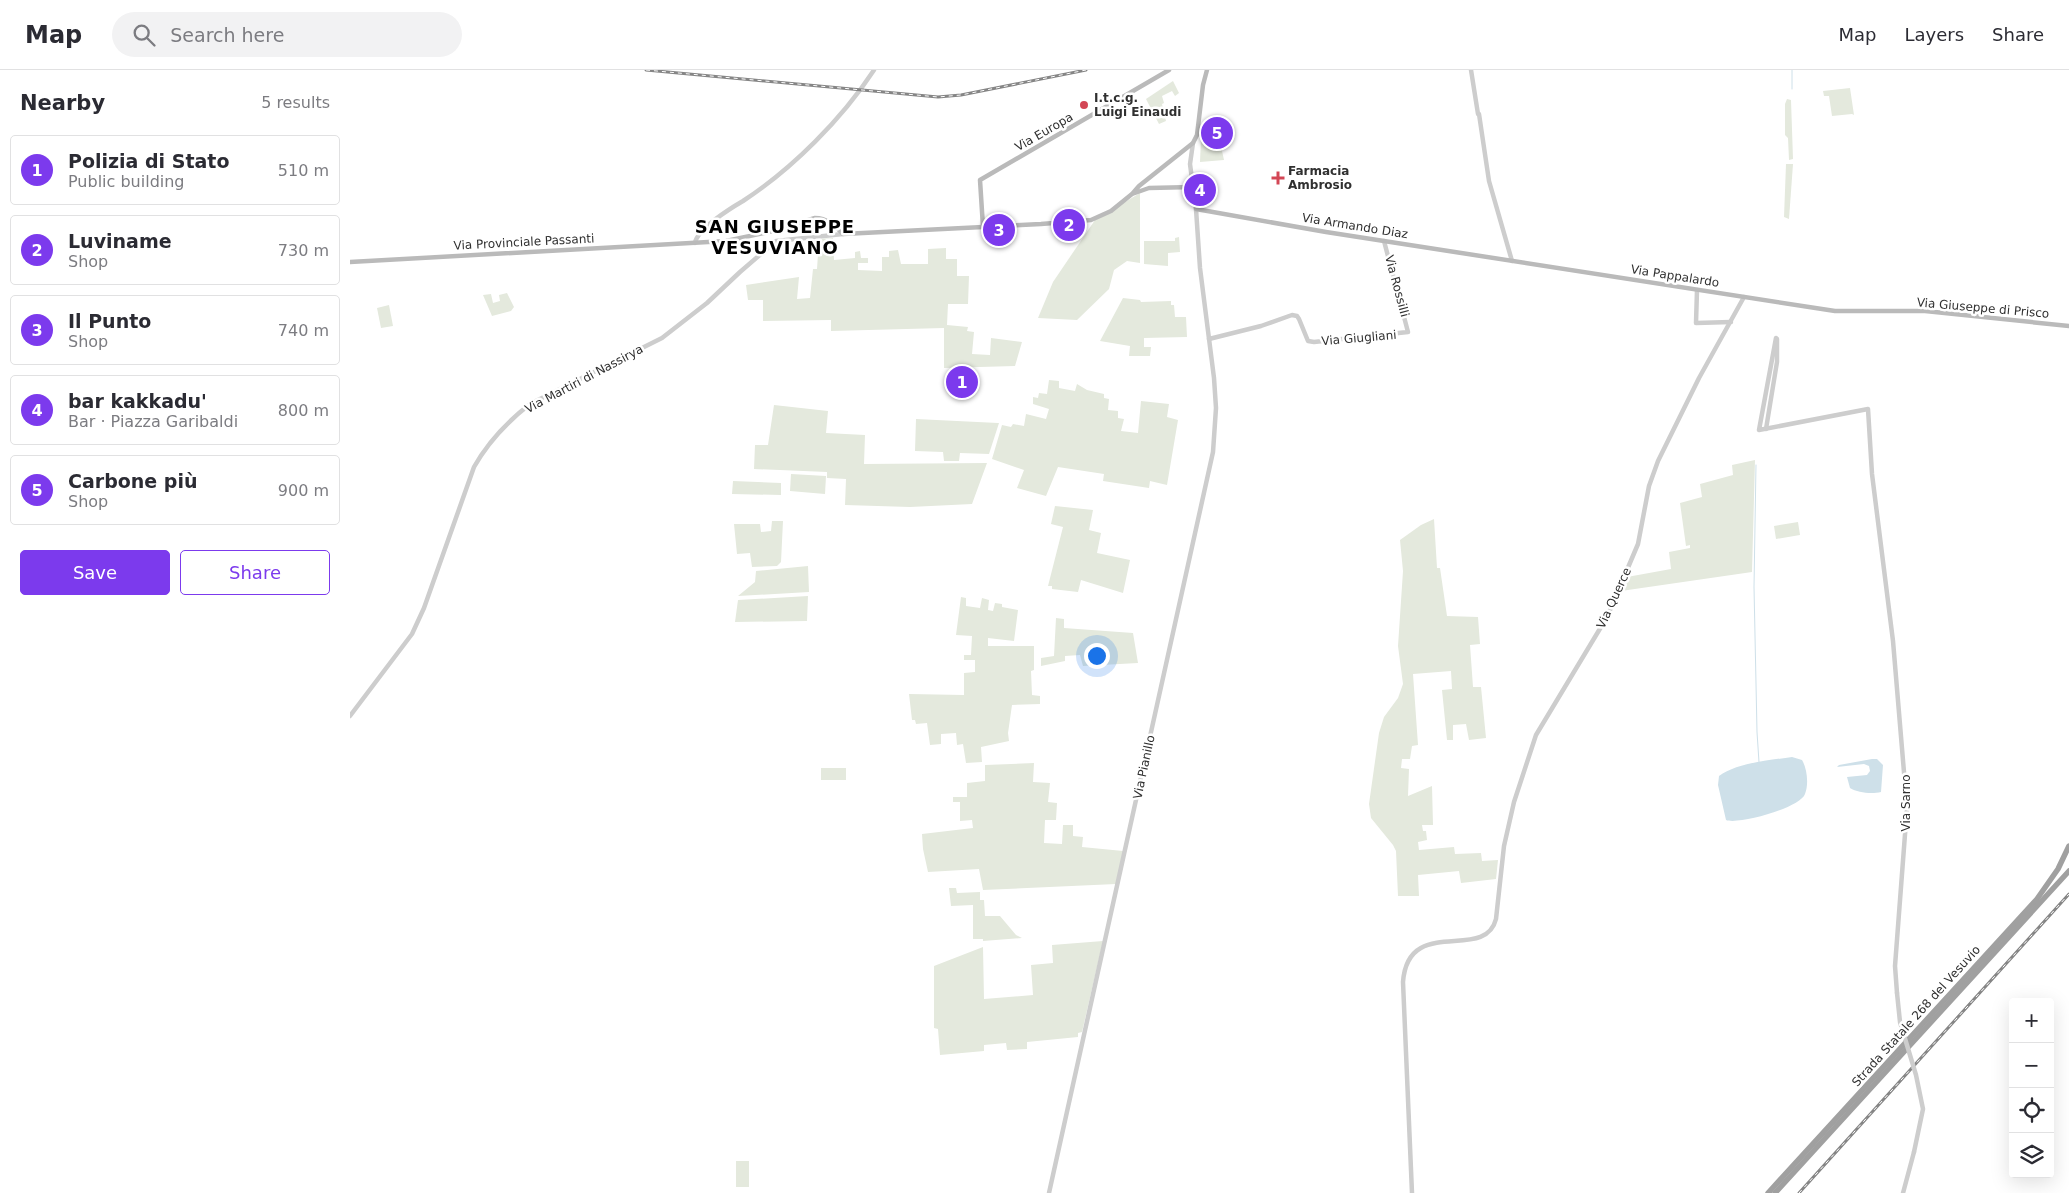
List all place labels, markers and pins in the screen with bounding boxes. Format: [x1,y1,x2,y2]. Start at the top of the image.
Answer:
place label: I.t.c.g. Luigi Einaudi [1094,91,1181,119]
marker: I.t.c.g. Luigi Einaudi [1078,99,1090,111]
pin: 5 [1201,114,1233,152]
place label: Farmacia Ambrosio [1288,164,1352,192]
pin: 4 [1184,171,1216,209]
marker: Farmacia Ambrosio [1272,172,1284,184]
pin: 2 [1053,206,1085,244]
pin: 3 [983,211,1015,249]
pin: 1 [946,363,978,401]

